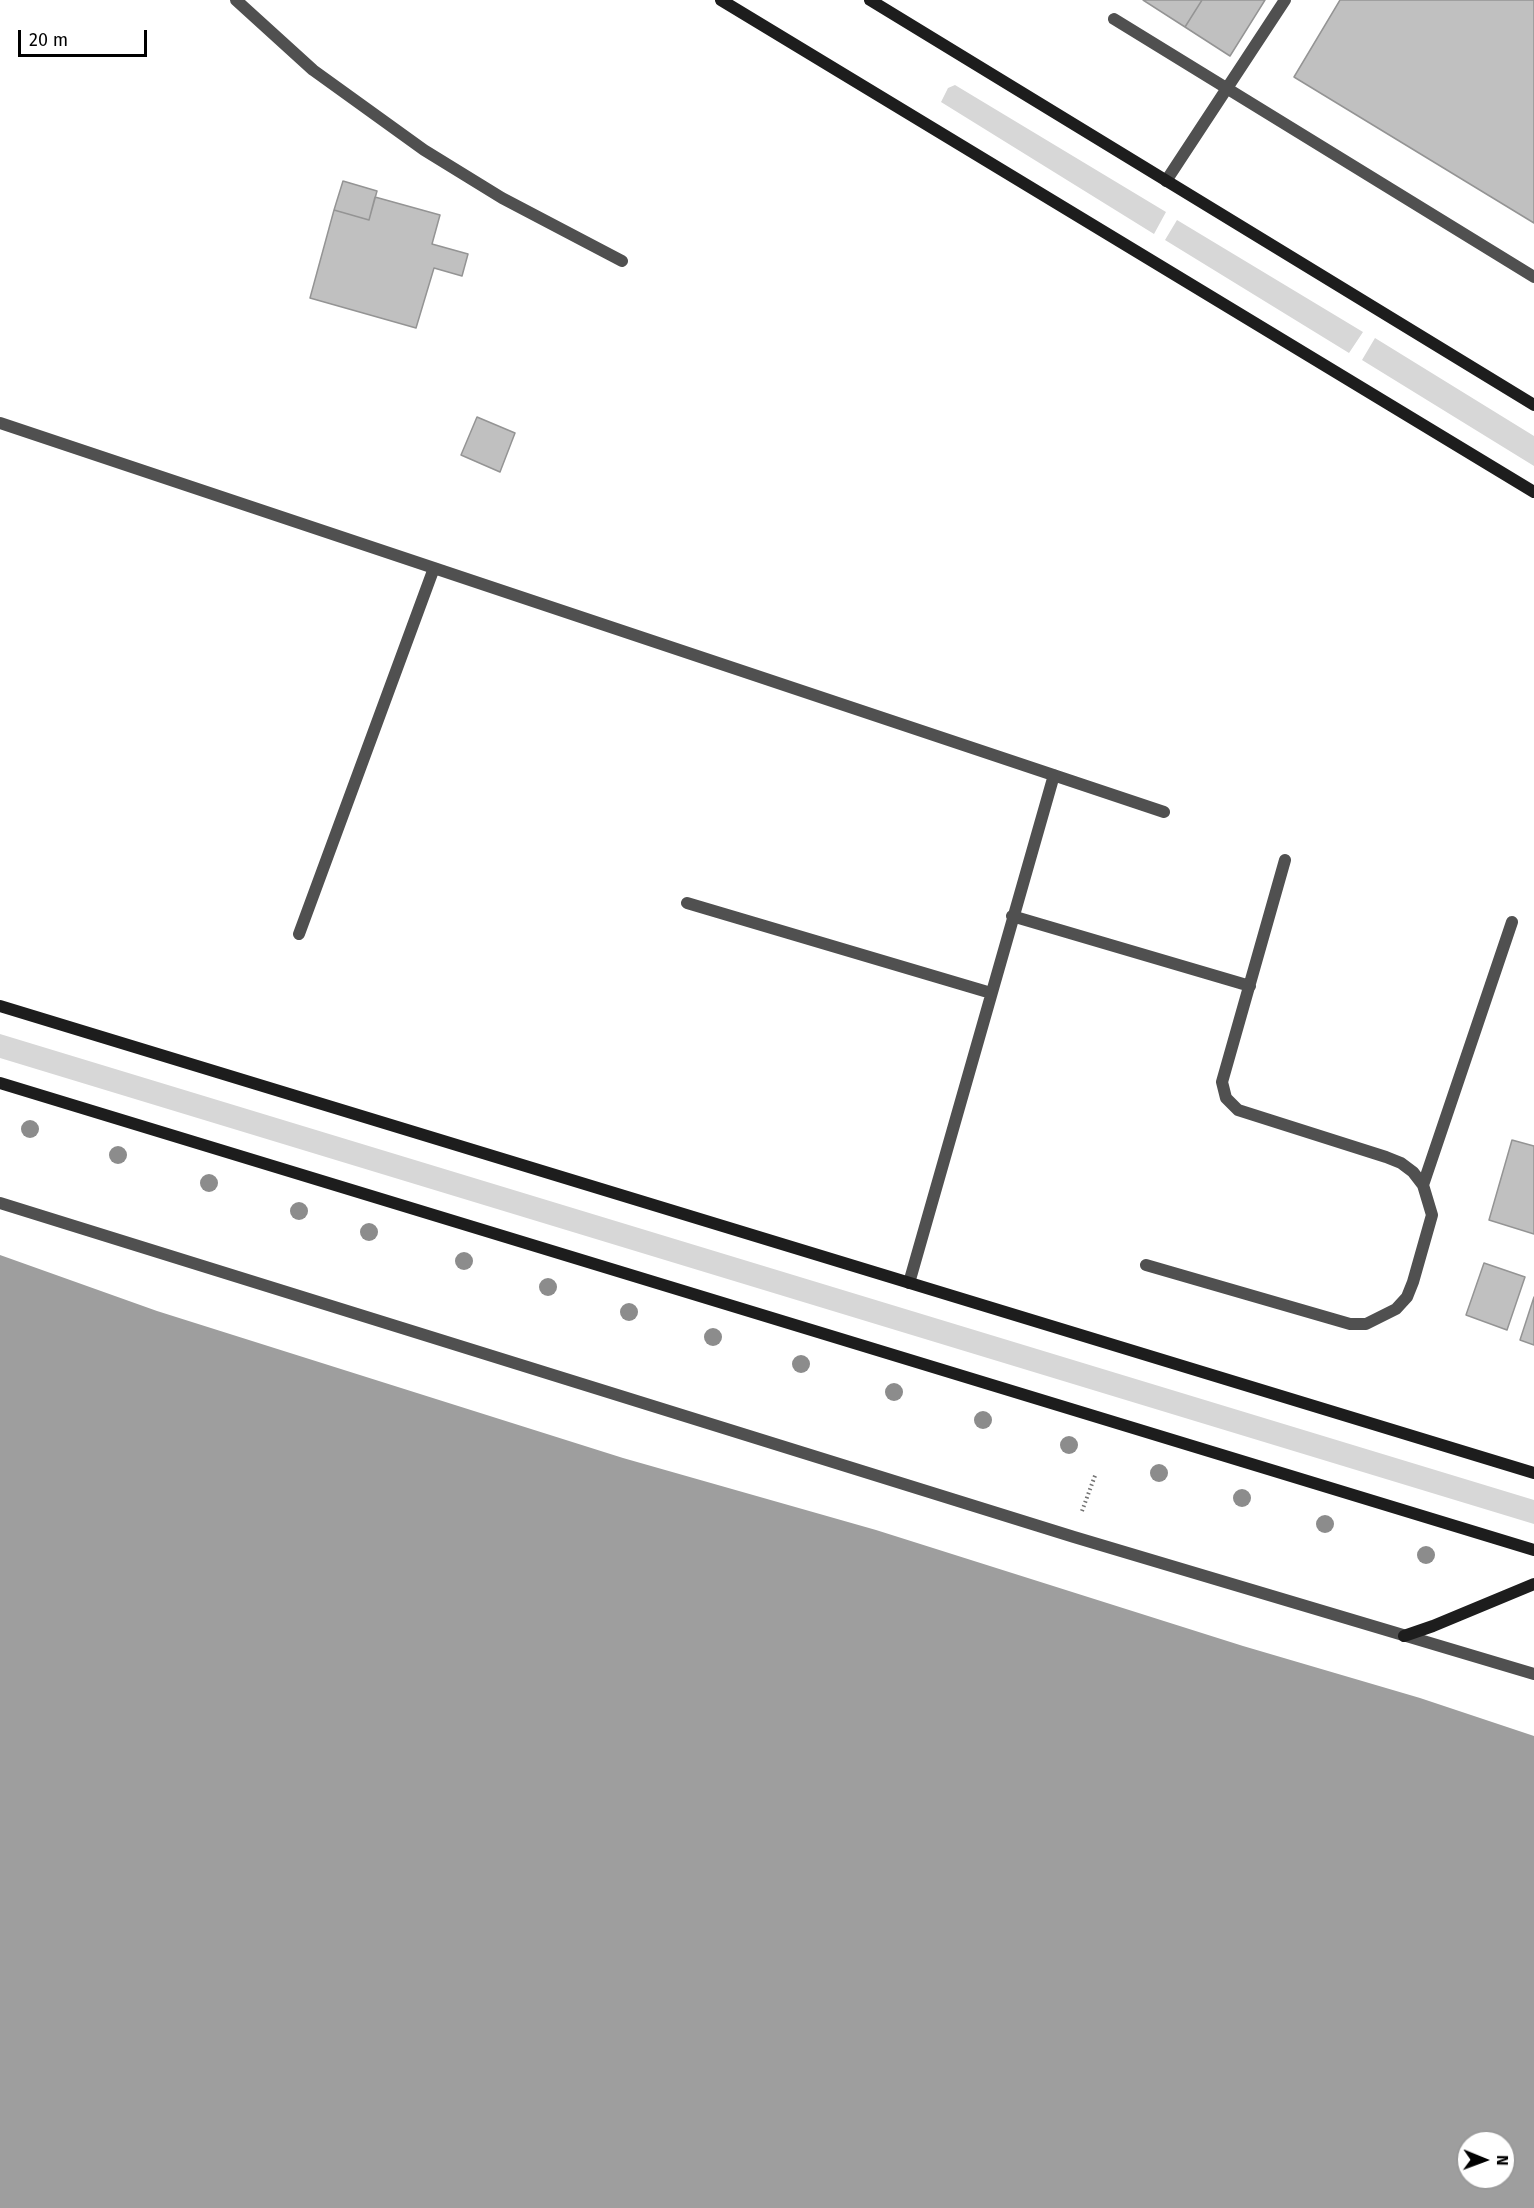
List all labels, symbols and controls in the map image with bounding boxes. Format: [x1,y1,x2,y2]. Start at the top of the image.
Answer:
scale bar [21,18,150,56]
text: 20 m [29,29,68,51]
north arrow [1456,2130,1516,2190]
text: N [1493,2155,1512,2166]

